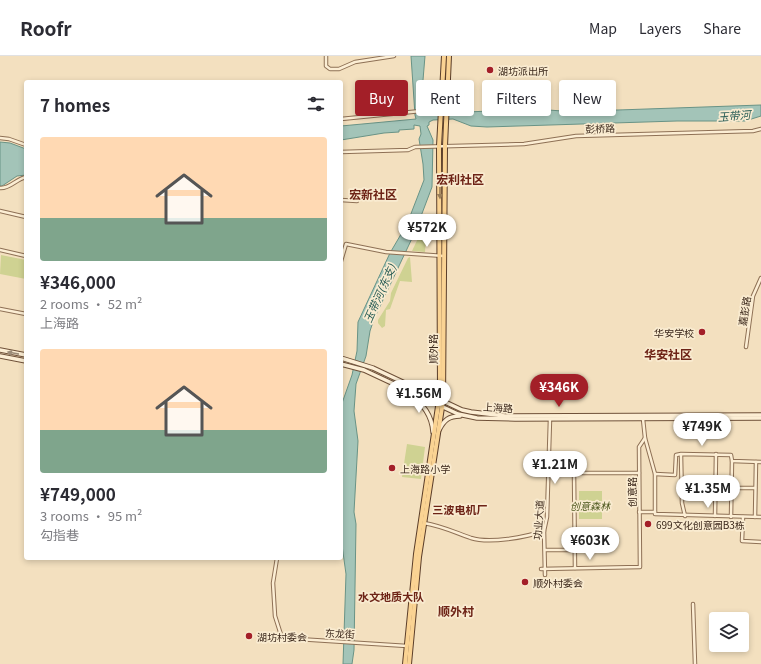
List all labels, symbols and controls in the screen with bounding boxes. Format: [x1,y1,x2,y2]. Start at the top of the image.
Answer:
text: Roofr [20,14,72,41]
text: Map [589,18,617,38]
text: Layers [639,18,681,38]
text: Share [703,18,741,38]
place label: 湖坊派出所 [498,63,548,78]
marker: 湖坊派出所 [485,65,495,75]
chip: Buy [355,80,408,116]
chip: Rent [416,80,474,116]
chip: Filters [482,80,551,116]
chip: New [559,80,616,116]
text: 7 homes [40,92,110,117]
icon: filters [305,93,327,115]
water label: 玉带河 [717,106,753,124]
street label: 彭桥路 [585,120,615,136]
icon: home [148,163,220,235]
district label: 宏利社区 [436,170,484,187]
district label: 宏新社区 [349,185,397,202]
one-way arrow [437,187,443,200]
pin: ¥572K [399,214,455,248]
text: ¥572K [407,217,447,236]
water label: 玉带河(东支) [359,261,399,325]
text: ¥346,000 [40,269,116,294]
text: 2 rooms · 52 m² [40,294,142,313]
street label: 嘉彭路 [734,295,754,327]
text: 上海路 [40,313,79,332]
place label: 华安学校 [654,325,694,340]
marker: 华安学校 [697,327,707,337]
street label: 顺外路 [425,334,440,364]
district label: 华安社区 [644,345,692,362]
one-way arrow [7,349,19,355]
pin: ¥346K [531,374,587,408]
icon: home [148,375,220,447]
text: ¥346K [539,377,579,396]
pin: ¥1.56M [386,380,452,414]
text: ¥1.56M [396,383,442,402]
street label: 上海路 [483,398,513,416]
pin: ¥749K [674,413,730,447]
text: ¥749K [682,416,722,435]
pin: ¥1.21M [522,451,588,485]
text: ¥1.21M [532,454,578,473]
place label: 上海路小学 [400,461,450,476]
marker: 上海路小学 [387,463,397,473]
pin: ¥1.35M [675,475,741,509]
street label: 创意路 [624,477,639,507]
text: ¥1.35M [685,478,731,497]
text: ¥749,000 [40,481,116,506]
park label: 创意森林 [570,498,611,513]
street label: 功业大道 [529,500,547,540]
district label: 三波电机厂 [433,501,488,517]
text: 3 rooms · 95 m² [40,506,142,525]
place label: 699文化创意园B3栋 [656,517,745,532]
marker: 699文化创意园B3栋 [643,519,653,529]
text: 勾指巷 [40,525,79,544]
pin: ¥603K [562,527,618,561]
text: ¥603K [570,530,610,549]
place label: 顺外村委会 [533,575,583,590]
marker: 顺外村委会 [520,577,530,587]
district label: 水文地质大队 [358,588,424,604]
district label: 顺外村 [438,602,474,619]
map controls [709,612,749,652]
button: layers [709,612,749,652]
street label: 东龙街 [325,625,355,641]
place label: 湖坊村委会 [257,629,307,644]
marker: 湖坊村委会 [244,631,254,641]

